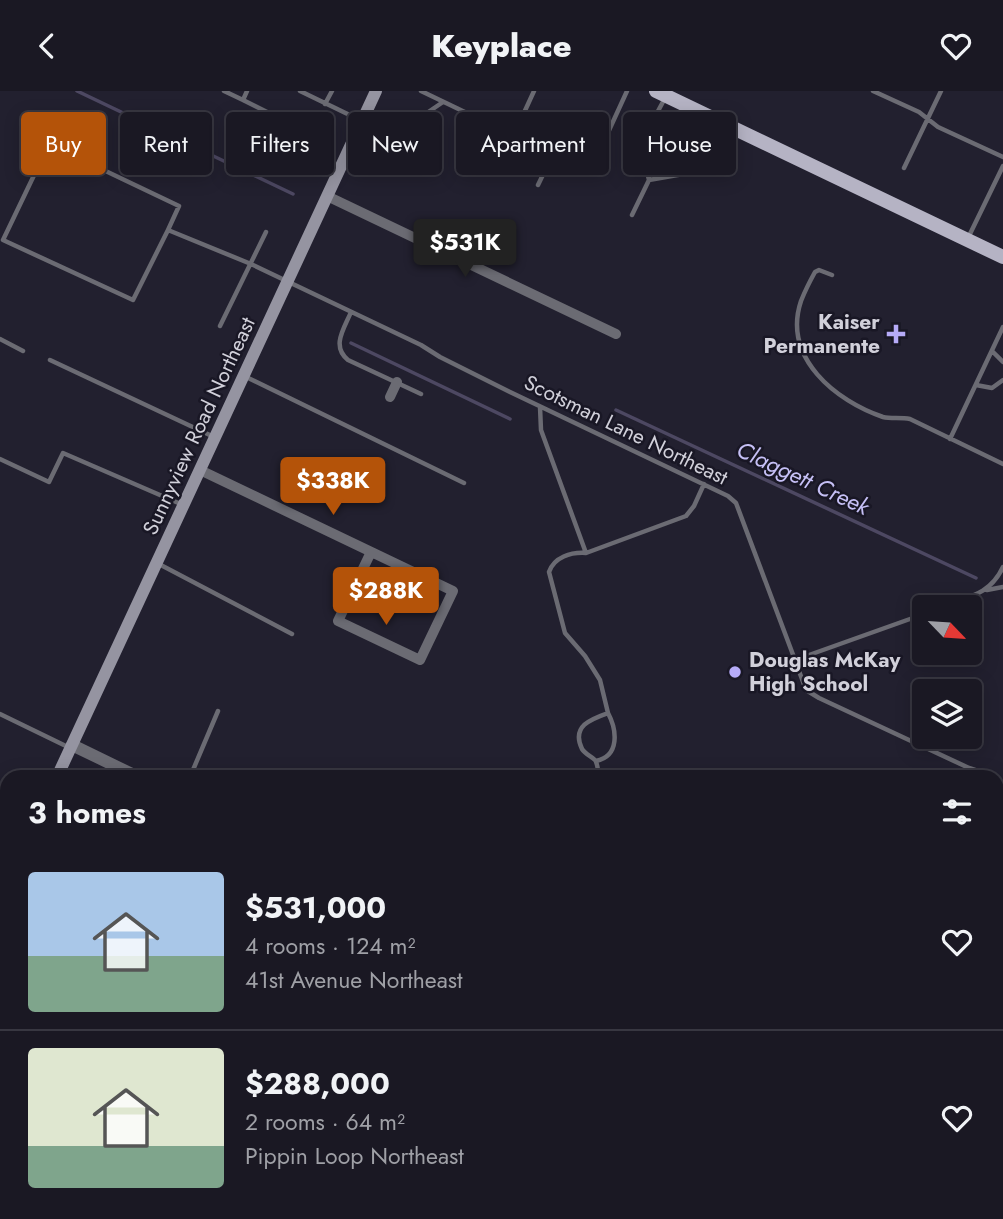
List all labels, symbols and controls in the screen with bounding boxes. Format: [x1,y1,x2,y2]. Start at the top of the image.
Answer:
text: Keyplace [431,23,572,69]
icon: back [28,27,66,65]
icon: heart [937,27,975,65]
chip: Buy [21,112,106,175]
chip: Rent [120,112,212,175]
chip: Filters [226,112,334,175]
chip: New [348,112,442,175]
chip: Apartment [456,112,609,175]
chip: House [623,112,736,175]
pin: $531K [416,219,514,279]
text: $531K [429,225,501,259]
place label: Kaiser Permanente [763,307,880,361]
street label: Sunnyview Road Northeast [135,312,263,540]
marker: Kaiser Permanente [886,324,906,344]
street label: Scotsman Lane Northeast [519,368,733,492]
water label: Claggett Creek [731,432,876,524]
pin: $338K [284,457,382,517]
text: $338K [296,463,370,497]
pin: $288K [337,567,435,627]
text: $288K [349,573,423,607]
north arrow [912,595,982,665]
map controls [912,595,982,749]
place label: Douglas McKay High School [749,645,902,699]
marker: Douglas McKay High School [727,664,743,680]
button: layers [912,679,982,749]
text: 3 homes [28,791,146,834]
icon: filters [938,793,976,831]
text: $531,000 [245,886,386,929]
icon: home [84,900,168,984]
icon: heart [938,923,976,961]
text: 4 rooms · 124 m² [245,929,416,963]
text: 41st Avenue Northeast [245,963,463,997]
text: $288,000 [245,1062,390,1105]
icon: home [84,1076,168,1160]
icon: heart [938,1099,976,1137]
text: 2 rooms · 64 m² [245,1105,405,1139]
text: Pippin Loop Northeast [245,1139,464,1173]

